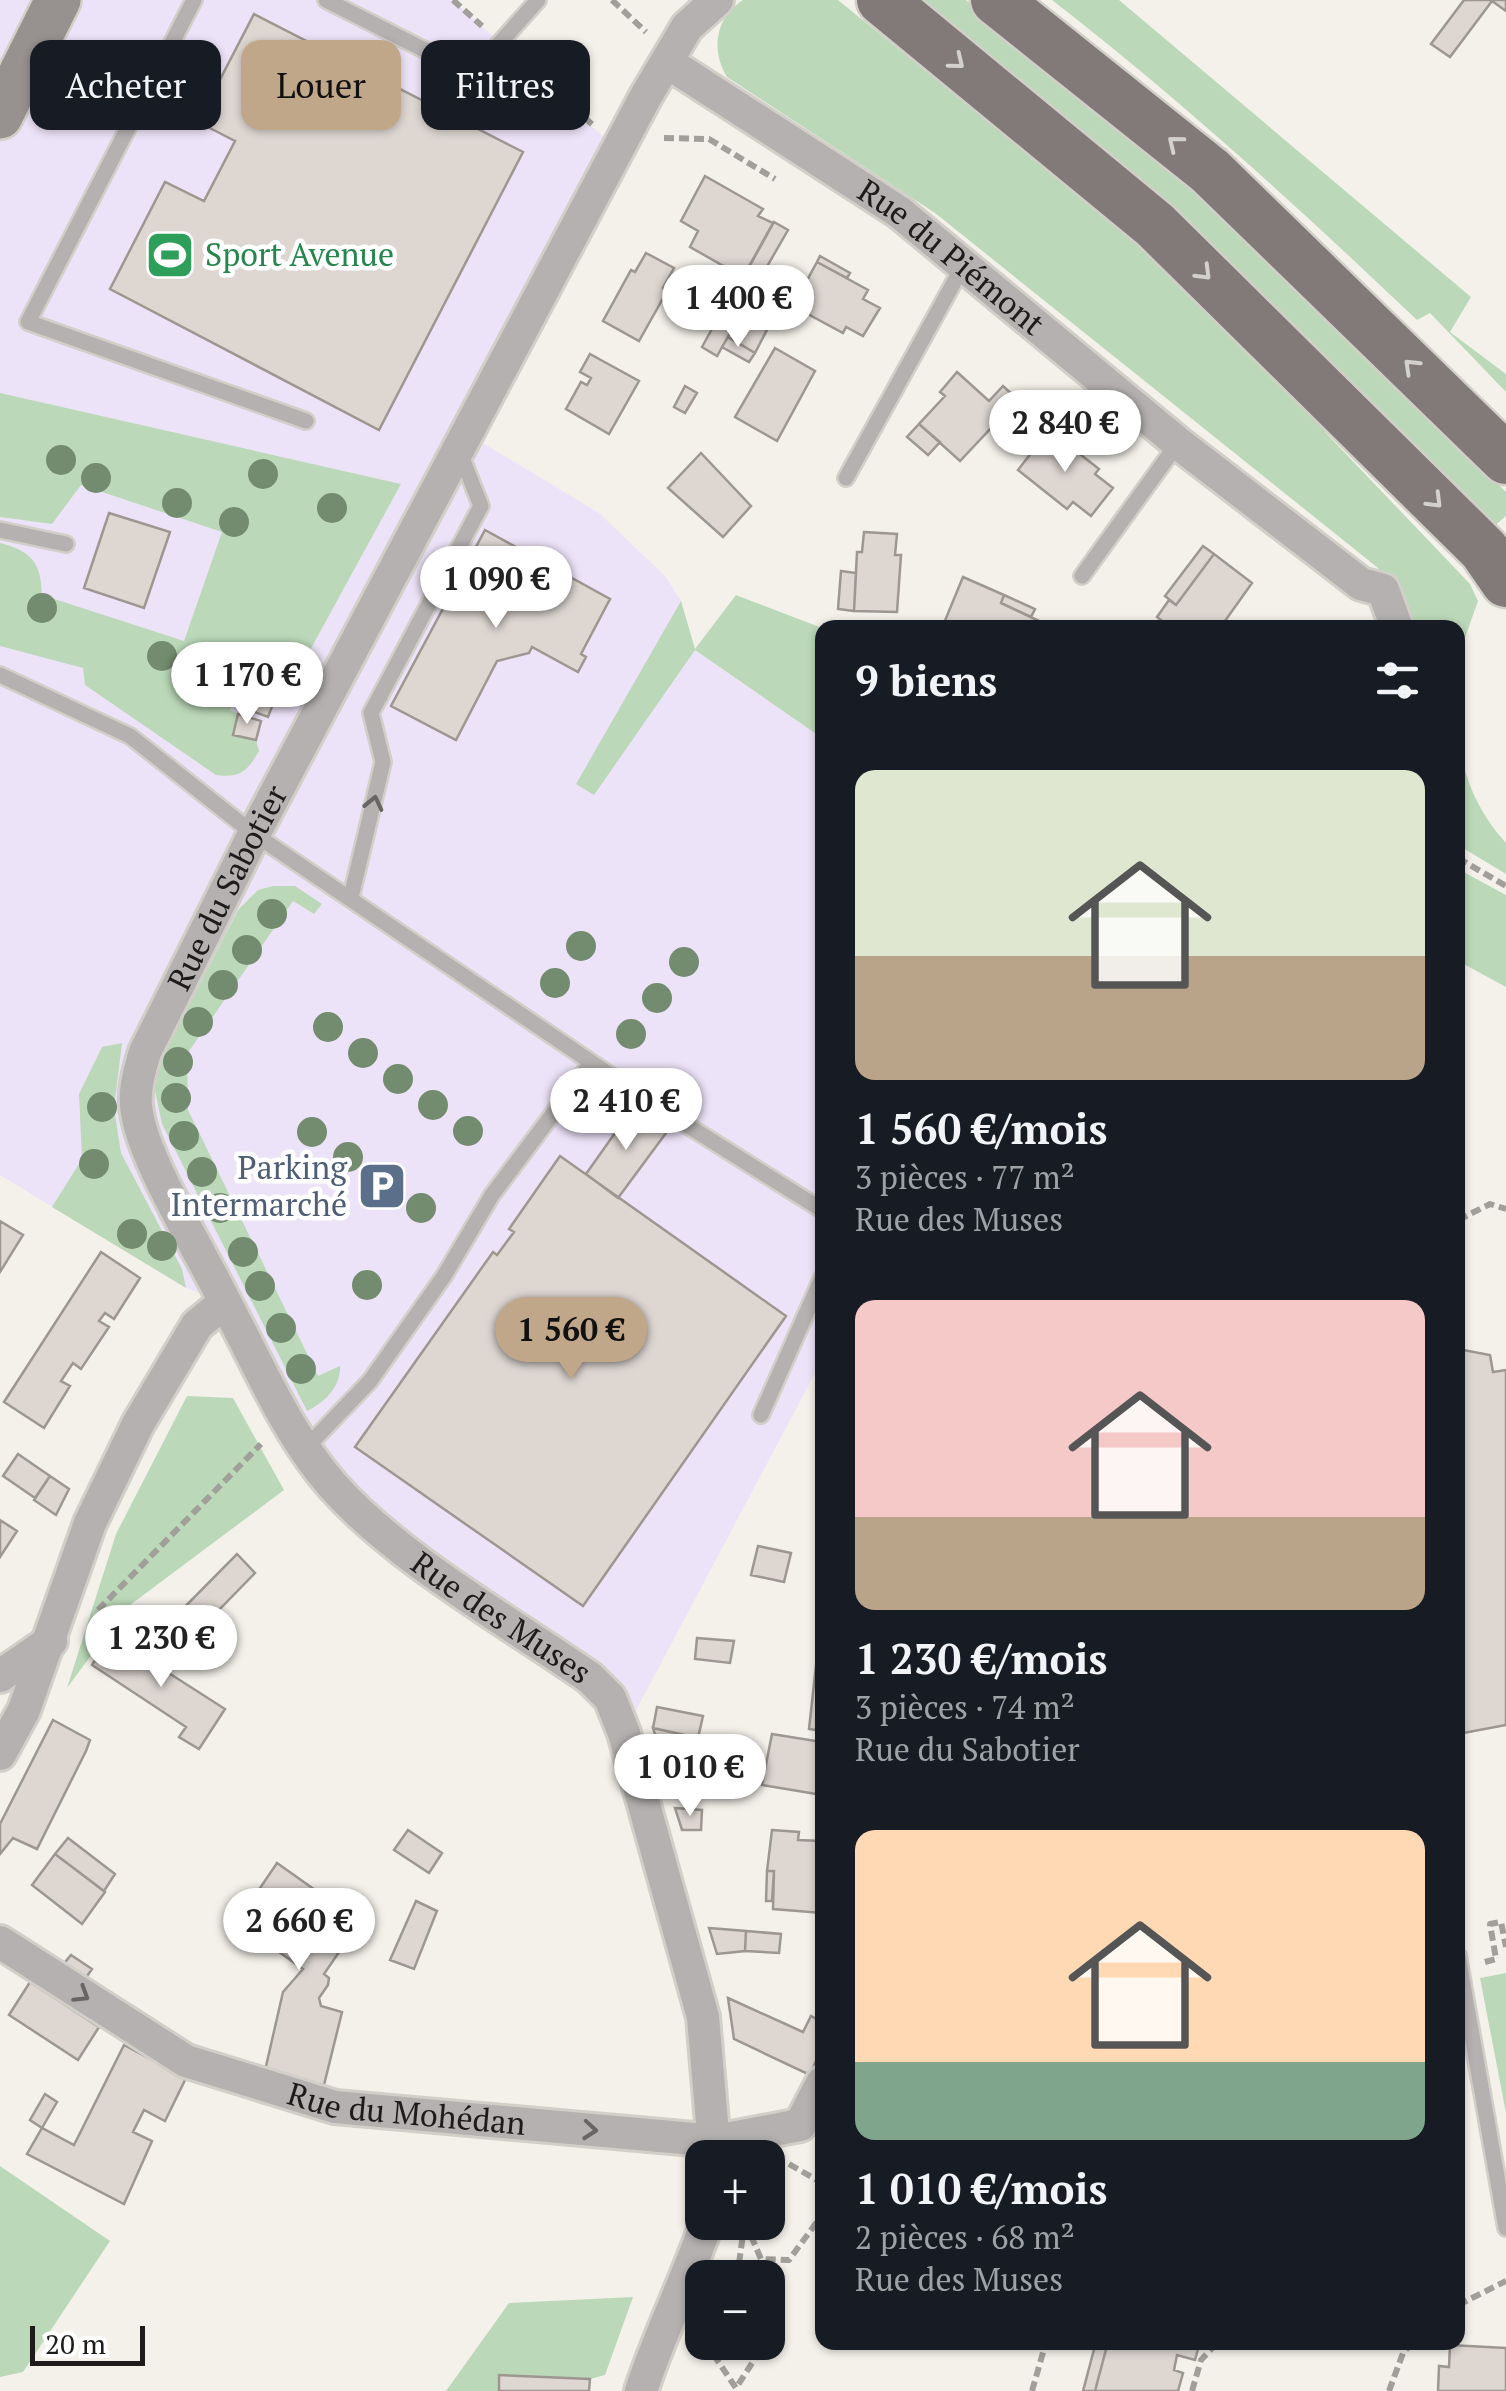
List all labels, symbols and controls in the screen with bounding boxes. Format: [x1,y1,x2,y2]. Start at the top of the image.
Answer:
chip: Acheter [30,40,221,130]
chip: Louer [241,40,401,130]
chip: Filtres [421,40,590,130]
one-way arrow [945,50,963,68]
one-way arrow [1168,137,1186,155]
street label: Rue du Piémont [850,169,1054,344]
sports icon: Sport Avenue [144,229,196,281]
place label: Sport Avenue [205,233,394,275]
one-way arrow [1192,261,1210,279]
pin: 1 400 € [646,265,830,350]
text: 1 400 € [684,276,792,318]
one-way arrow [1404,360,1423,378]
pin: 2 840 € [973,390,1157,475]
text: 2 840 € [1011,401,1119,443]
one-way arrow [1424,490,1442,508]
pin: 1 090 € [404,546,588,631]
text: 1 090 € [442,557,550,599]
pin: 1 170 € [155,642,339,727]
text: 9 biens [855,652,997,708]
text: 1 170 € [193,653,301,695]
icon: filters [1370,653,1425,708]
street label: Rue du Sabotier [157,777,297,997]
one-way arrow [362,795,383,812]
icon: home [1050,835,1230,1015]
pin: 2 410 € [534,1068,718,1153]
text: 2 410 € [572,1079,680,1121]
text: 1 560 €/mois [855,1100,1107,1156]
place label: Parking Intermarché [171,1146,348,1225]
text: 3 pièces · 77 m² [855,1156,1075,1198]
parking icon: Parking Intermarché [356,1160,408,1212]
text: Rue des Muses [855,1198,1063,1240]
pin: 1 560 € [479,1297,663,1382]
text: 1 560 € [517,1308,625,1350]
icon: home [1050,1365,1230,1545]
street label: Rue des Muses [403,1541,600,1693]
pin: 1 230 € [69,1605,253,1690]
text: 1 230 € [107,1616,215,1658]
text: 1 230 €/mois [855,1630,1107,1686]
text: 3 pièces · 74 m² [855,1686,1075,1728]
text: Rue du Sabotier [855,1728,1080,1770]
pin: 1 010 € [598,1734,782,1819]
text: 1 010 € [636,1745,744,1787]
pin: 2 660 € [207,1888,391,1973]
icon: home [1050,1895,1230,2075]
text: 2 660 € [245,1899,353,1941]
one-way arrow [71,1982,89,2001]
street label: Rue du Mohédan [283,2072,527,2144]
one-way arrow [582,2118,598,2140]
map controls [685,2140,785,2360]
button: + [685,2140,785,2240]
text: 1 010 €/mois [855,2160,1107,2216]
text: 2 pièces · 68 m² [855,2216,1075,2258]
text: Rue des Muses [855,2258,1063,2300]
button: − [685,2260,785,2360]
scale bar [30,2321,145,2366]
text: 20 m [45,2325,106,2362]

